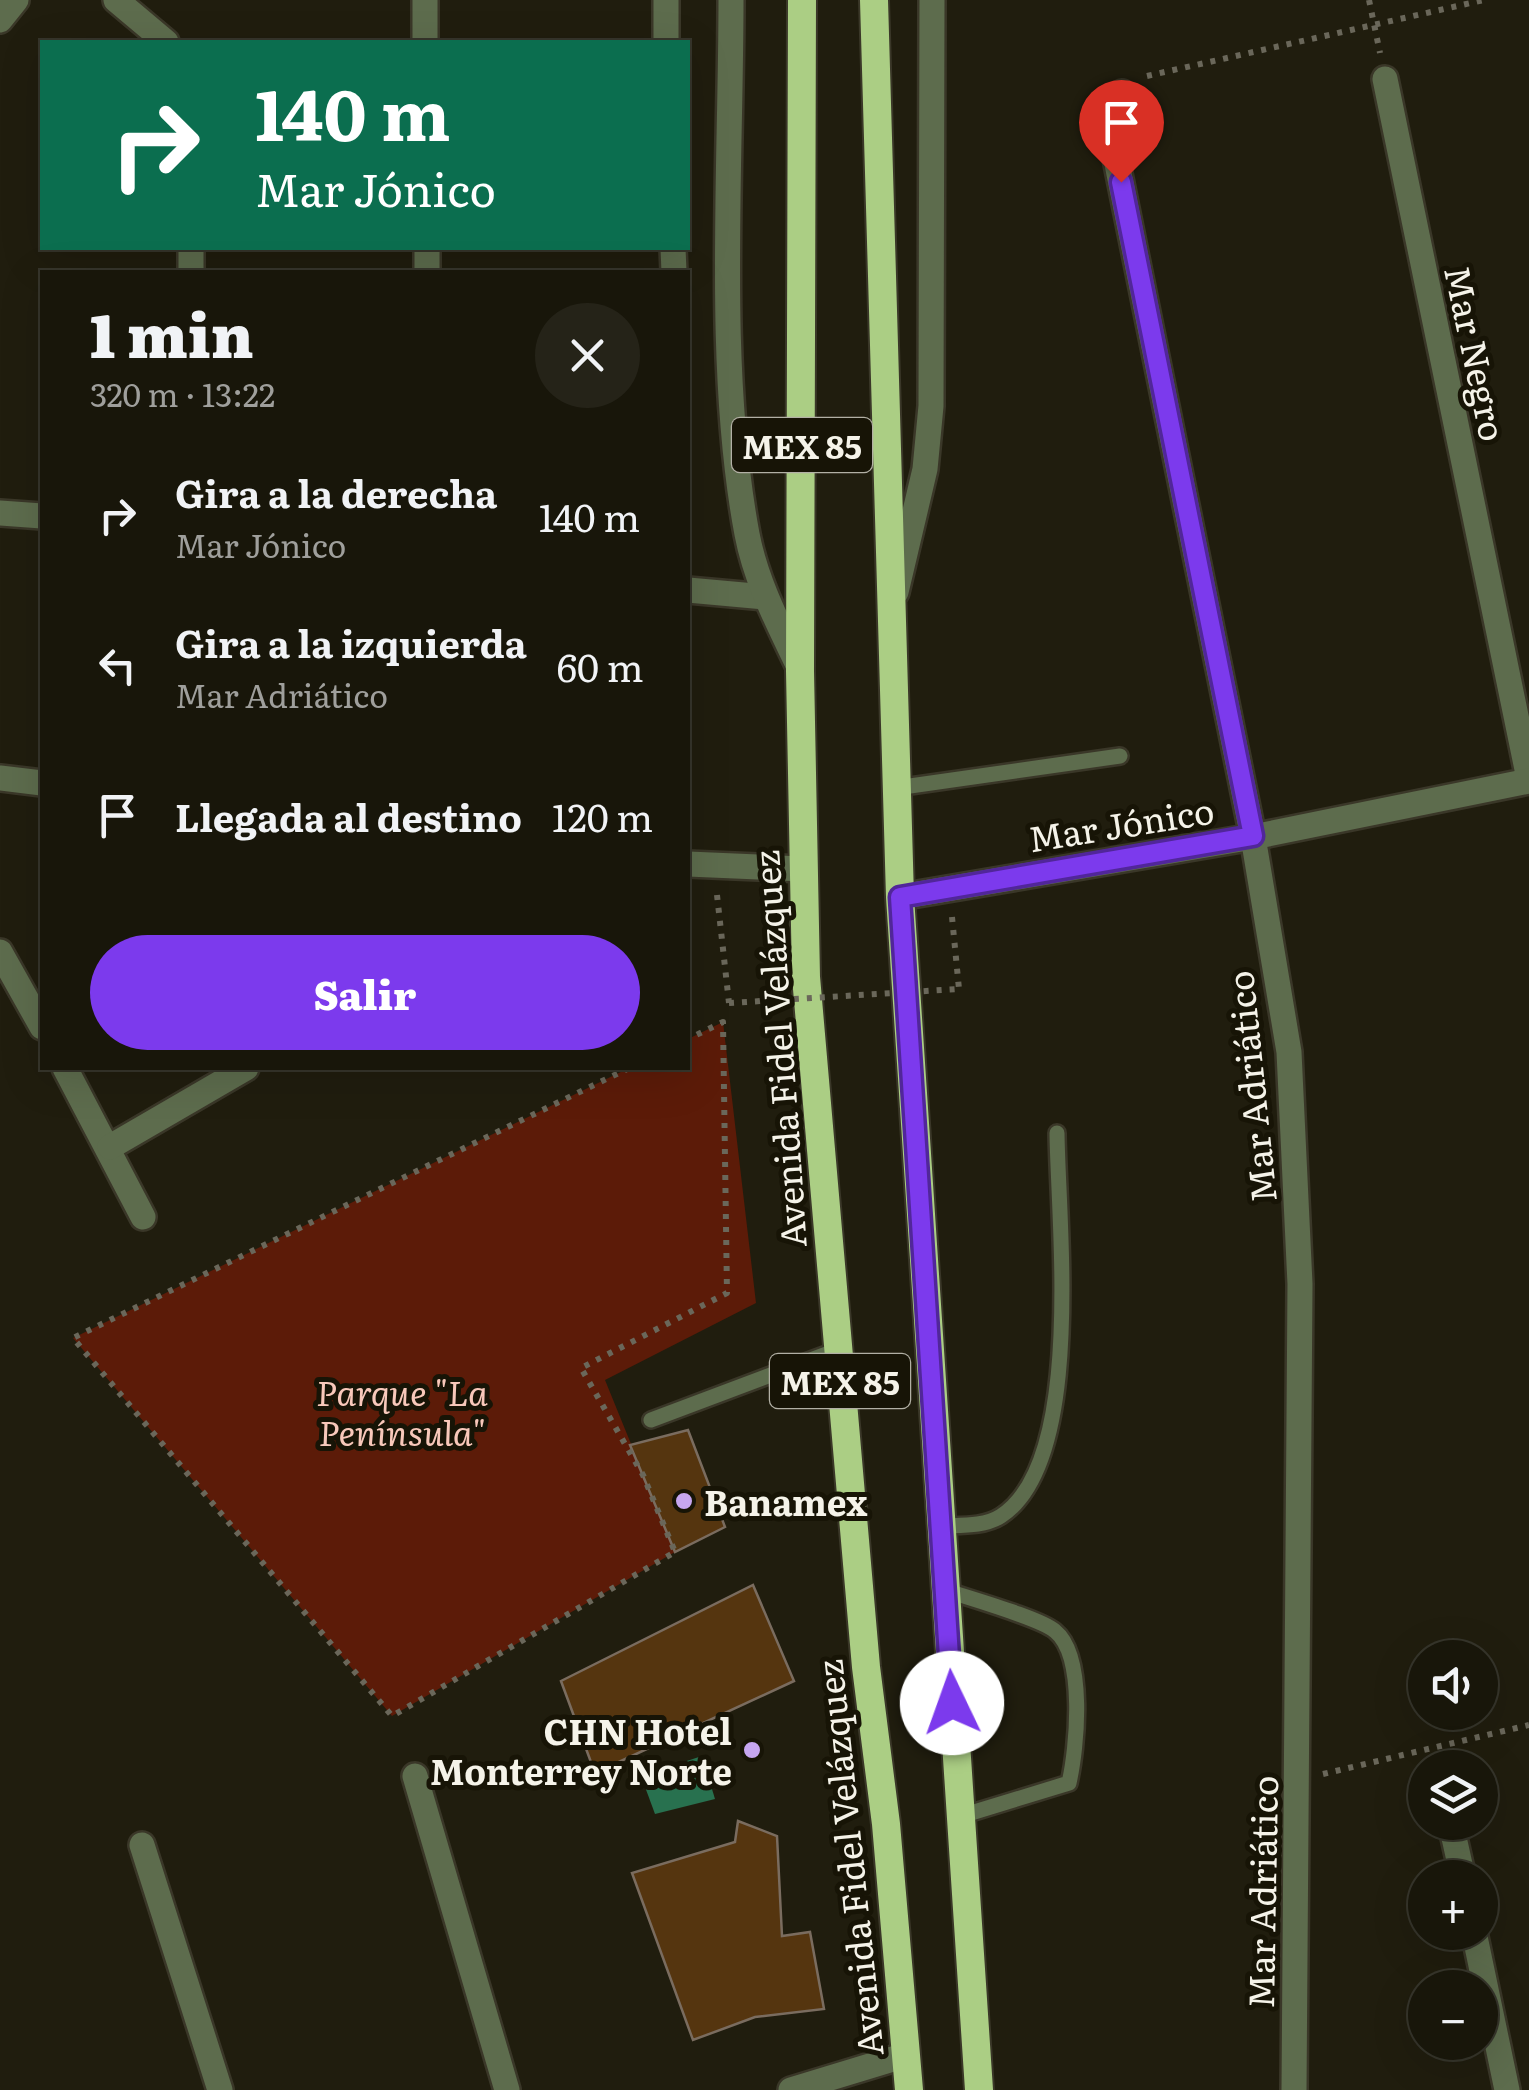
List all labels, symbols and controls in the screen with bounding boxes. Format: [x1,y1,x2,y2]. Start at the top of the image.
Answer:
text: 140 m [255,59,450,163]
icon: right [90,80,220,210]
pin [1079,80,1164,183]
icon: arrive [1094,95,1149,150]
text: Mar Jónico [255,154,496,221]
street label: Mar Negro [1433,260,1521,446]
text: 1 min [90,287,254,376]
button: close [535,303,640,408]
text: 320 m · 13:22 [90,369,275,417]
road number: MEX 85 [732,418,872,472]
text: Gira a la derecha [175,463,497,520]
text: 140 m [539,487,640,544]
icon: right [90,488,145,543]
text: Mar Jónico [175,520,346,568]
text: Gira a la izquierda [175,613,527,670]
text: 60 m [557,637,644,694]
icon: left [90,638,145,693]
text: Mar Adriático [175,670,388,718]
street label: Mar Jónico [1024,783,1218,863]
text: Llegada al destino [175,787,522,844]
text: 120 m [552,787,653,844]
icon: arrive [90,788,145,843]
street label: Avenida Fidel Velázquez [738,849,818,1249]
button: Salir [90,935,640,1050]
street label: Mar Adriático [1212,968,1288,1206]
road number: MEX 85 [770,1354,910,1408]
park label: Parque "La Península" [316,1365,488,1457]
place label: Banamex [704,1475,867,1527]
marker: Banamex [673,1490,695,1512]
map controls [1408,1640,1498,2060]
button: sound [1408,1640,1498,1730]
position arrow [900,1651,1004,1755]
street label: Avenida Fidel Velázquez [801,1657,895,2059]
place label: CHN Hotel Monterrey Norte [430,1704,732,1796]
marker: CHN Hotel Monterrey Norte [741,1739,763,1761]
button: layers [1408,1750,1498,1840]
street label: Mar Adriático [1233,1775,1289,2009]
button: + [1408,1860,1498,1950]
button: − [1408,1970,1498,2060]

